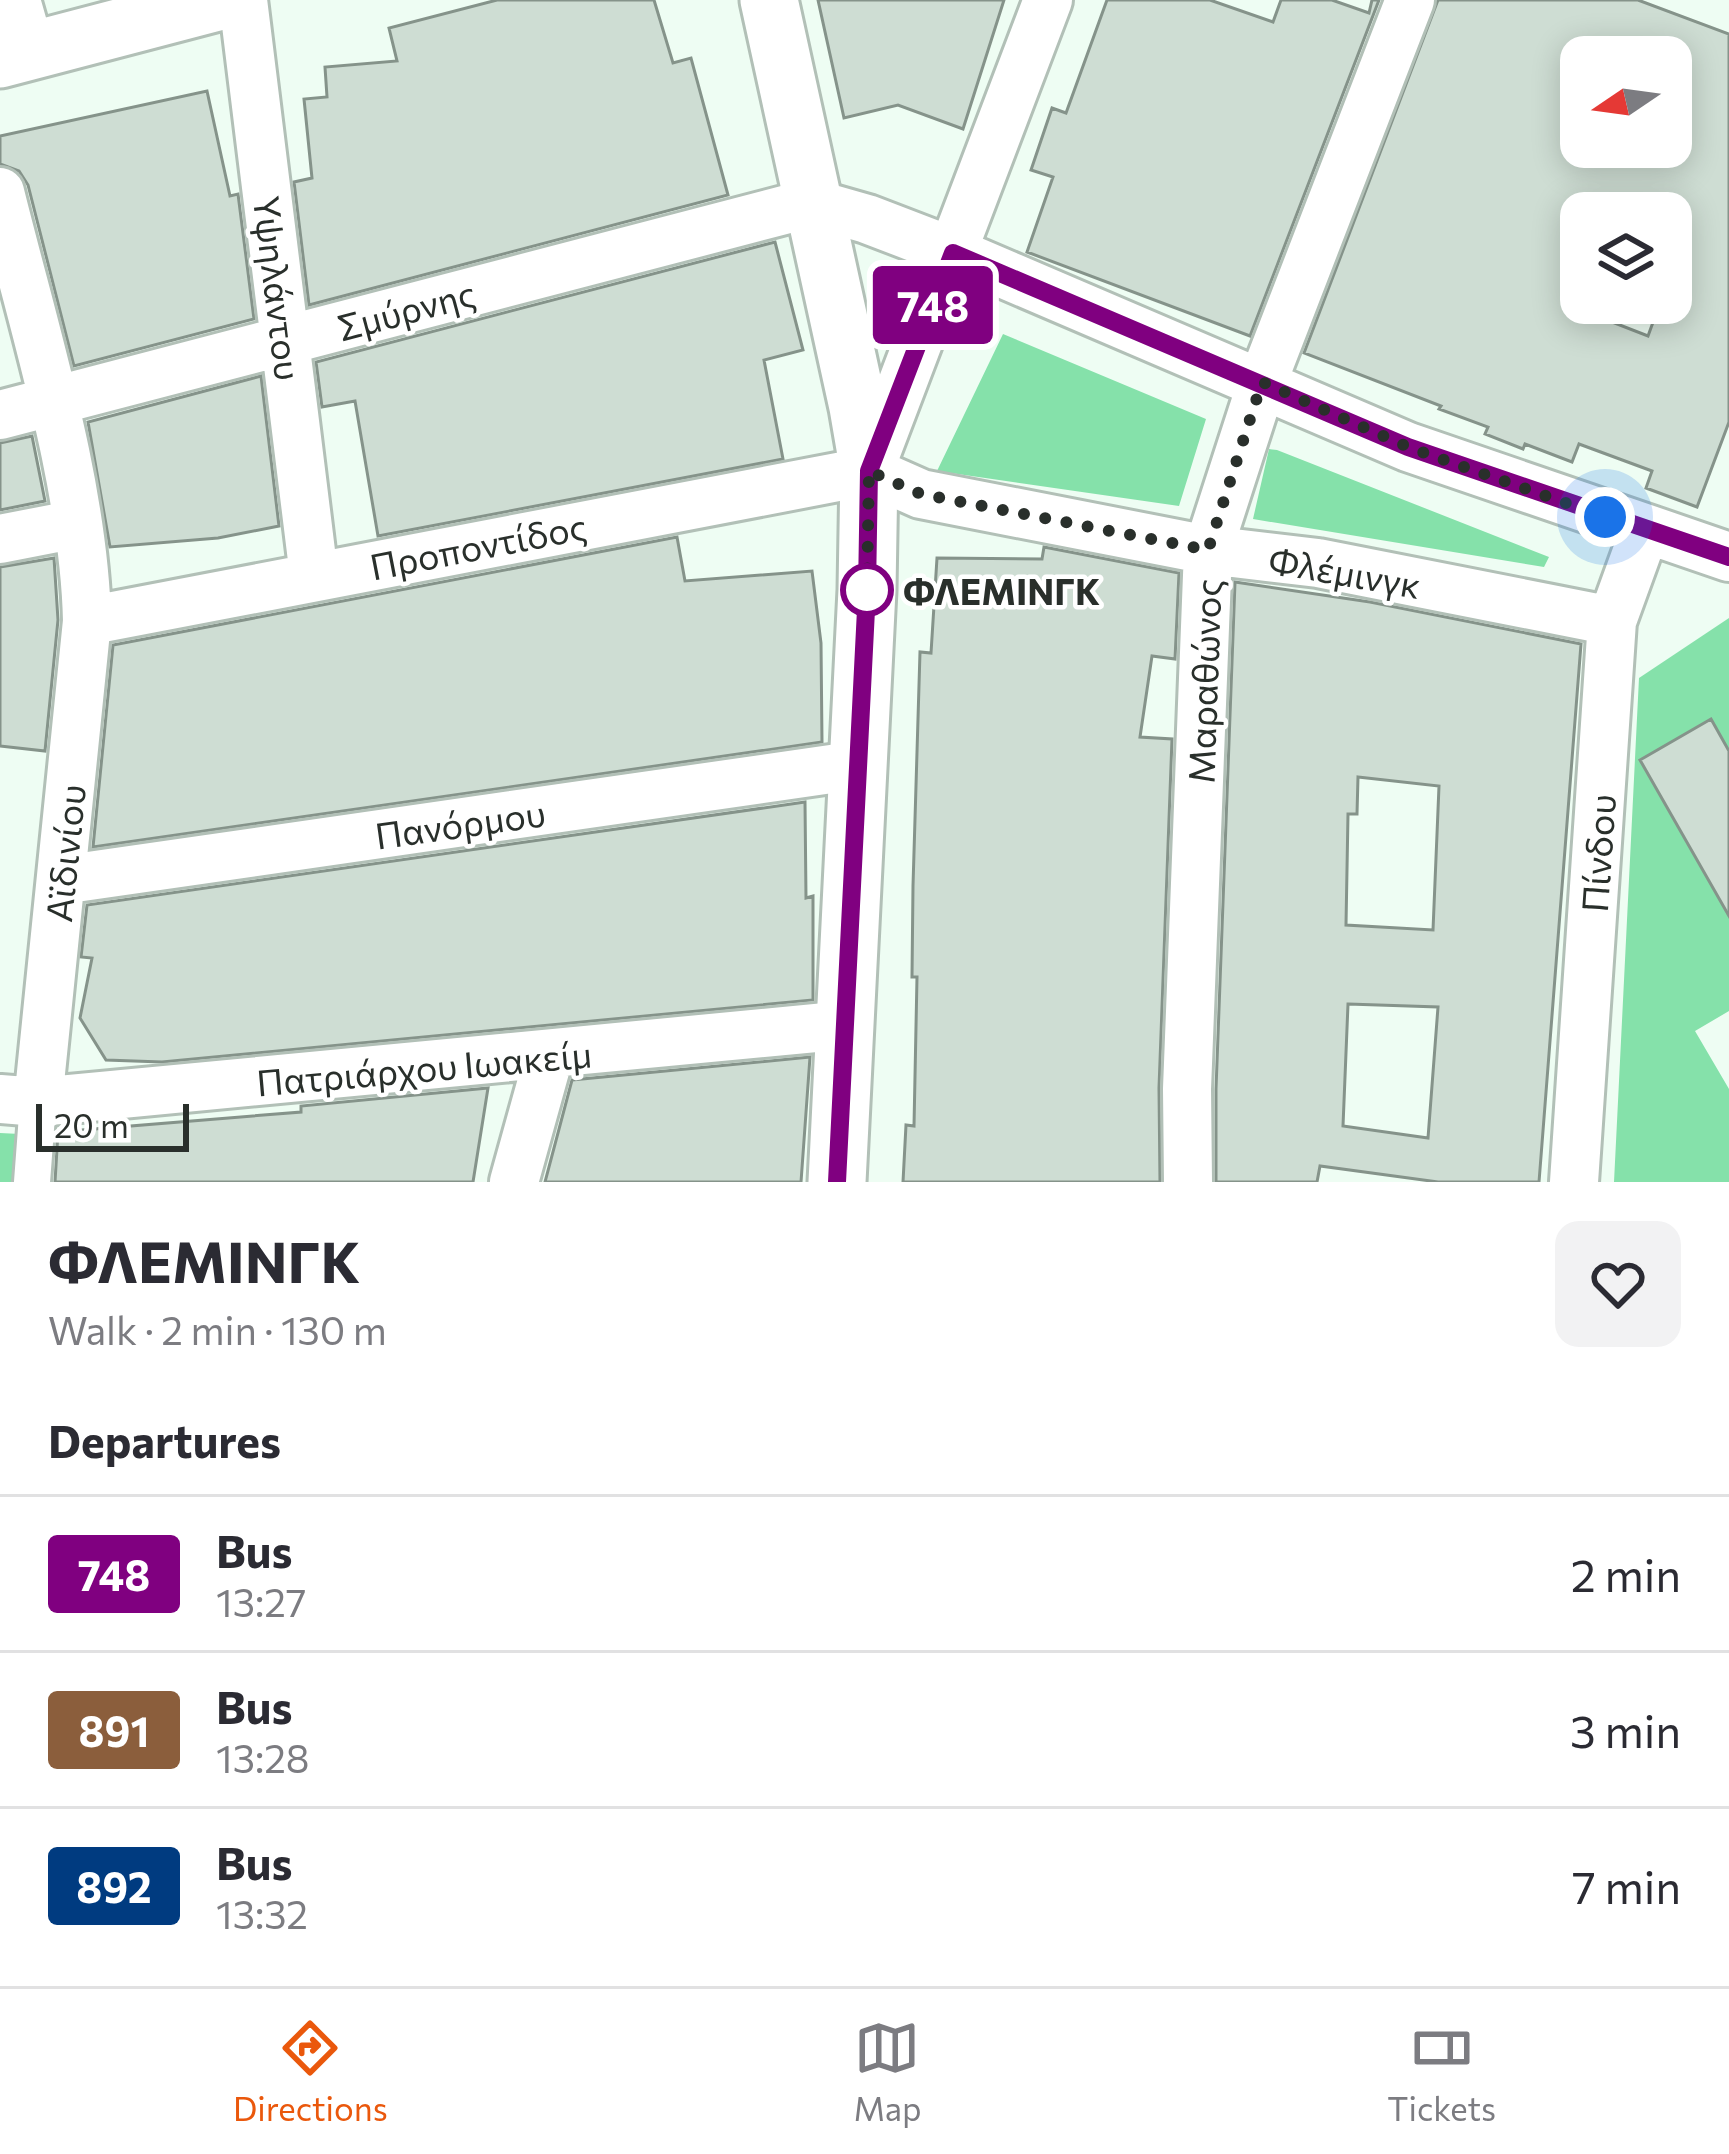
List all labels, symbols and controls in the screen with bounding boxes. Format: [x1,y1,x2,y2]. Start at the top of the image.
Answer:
north arrow [1560,36,1692,168]
map controls [1560,36,1692,324]
button: layers [1560,192,1692,324]
street label: Υψηλάντου [246,193,312,383]
line badge: 748 [864,266,1002,344]
street label: Σμύρνης [332,269,480,349]
text: 748 [897,279,969,331]
your location [1575,487,1635,547]
street label: Προποντίδος [366,502,590,588]
street label: Φλέμινγκ [1266,536,1424,606]
marker: ΦΛΕΜΙΝΓΚ [842,565,892,615]
place label: ΦΛΕΜΙΝΓΚ [903,568,1100,612]
street label: Μαραθώνος [1177,578,1229,784]
street label: Αϊδινίου [35,782,93,924]
street label: Πανόρμου [372,789,548,857]
street label: Πίνδου [1571,793,1623,913]
street label: Πατριάρχου Ιωακείμ [254,1030,594,1104]
scale bar [36,1098,189,1151]
text: 20 m [54,1104,129,1145]
button: heart [1555,1221,1681,1347]
text: ΦΛΕΜΙΝΓΚ [48,1225,360,1295]
text: Walk · 2 min · 130 m [48,1305,387,1353]
text: Departures [48,1412,281,1467]
text: Bus [216,1522,292,1577]
text: 2 min [1571,1546,1681,1601]
text: 748 [78,1548,150,1600]
text: 13:27 [216,1577,306,1625]
text: Bus [216,1678,292,1733]
text: 3 min [1570,1702,1681,1757]
text: 891 [79,1704,149,1756]
text: 13:28 [216,1733,309,1781]
text: Bus [216,1834,292,1889]
text: 7 min [1572,1858,1681,1913]
text: 892 [76,1860,152,1912]
text: 13:32 [216,1889,308,1937]
tab: Directions [233,2015,388,2128]
tab: Map [853,2015,922,2128]
tab: Tickets [1387,2015,1496,2128]

